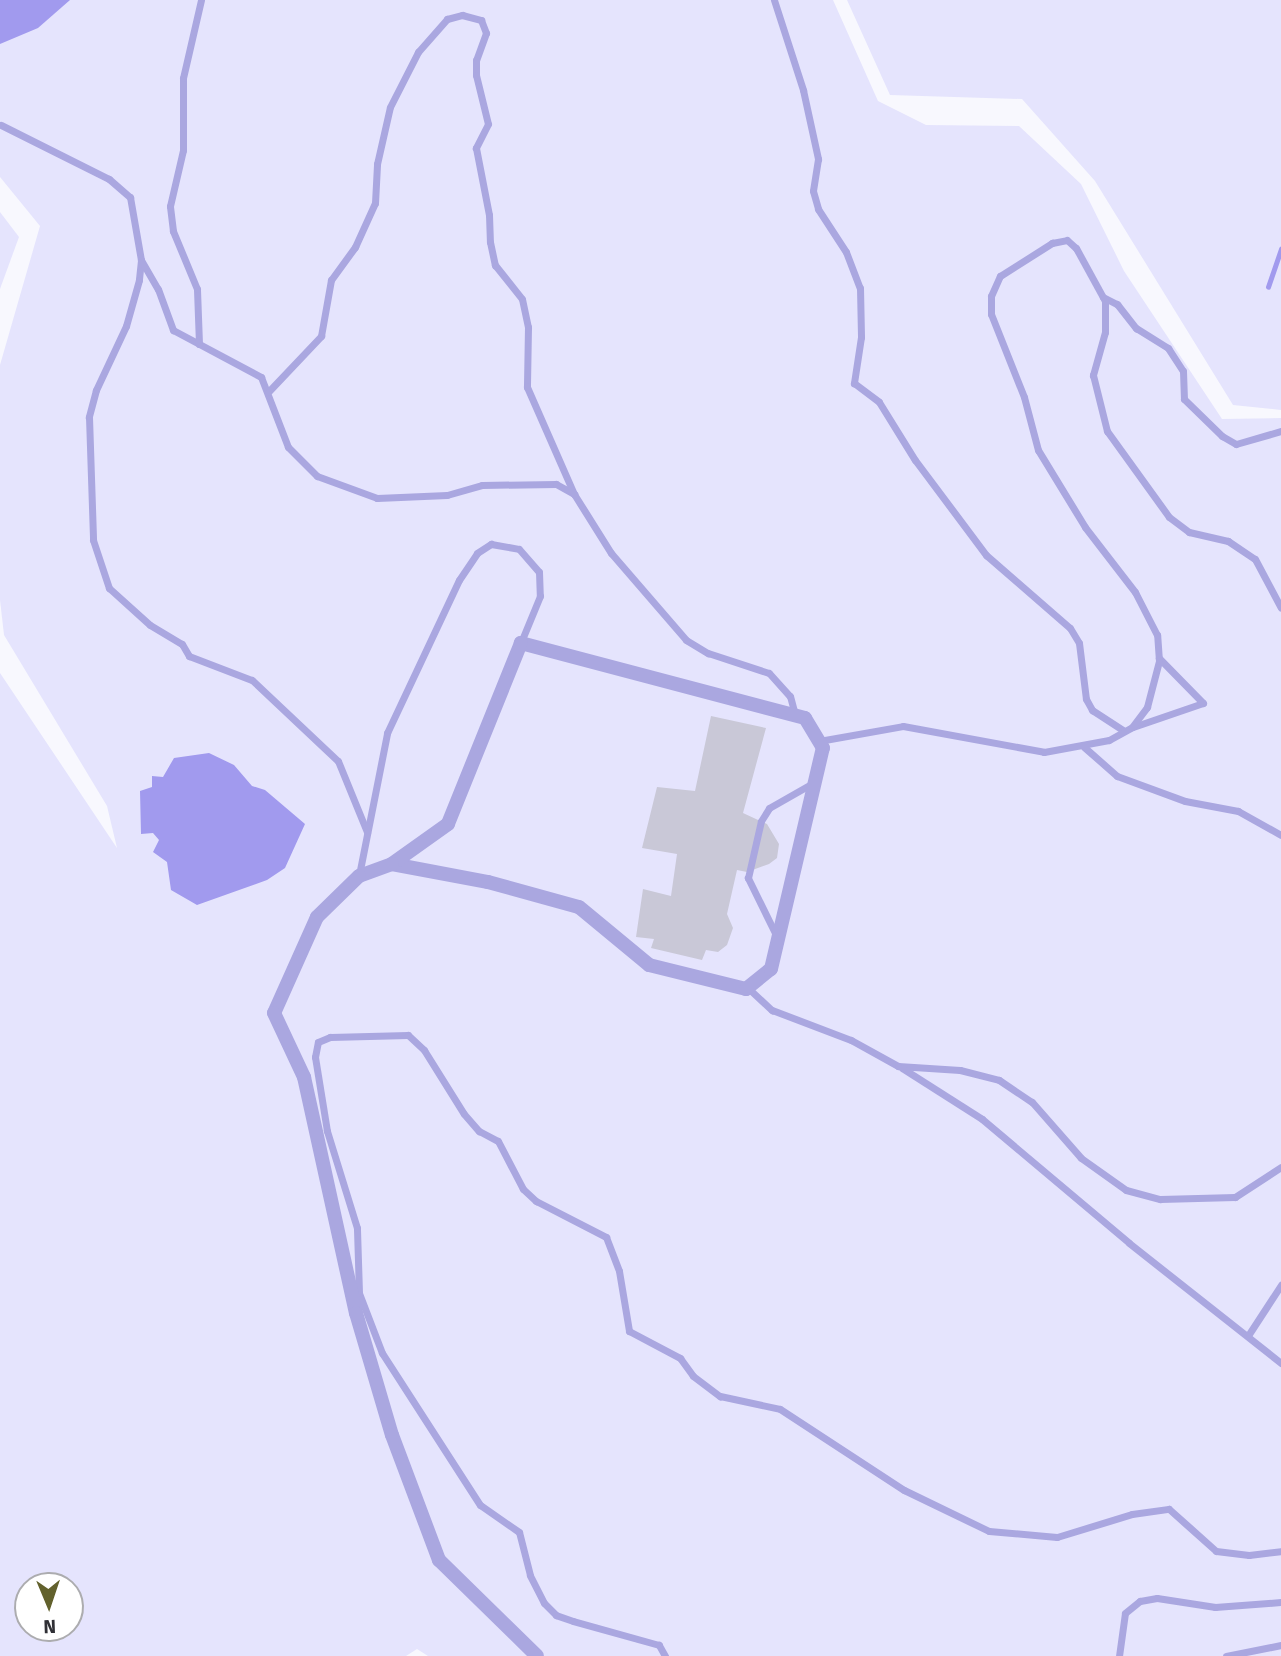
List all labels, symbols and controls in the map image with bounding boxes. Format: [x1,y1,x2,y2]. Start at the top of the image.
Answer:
north arrow [14,1572,84,1642]
text: N [43,1615,56,1638]

